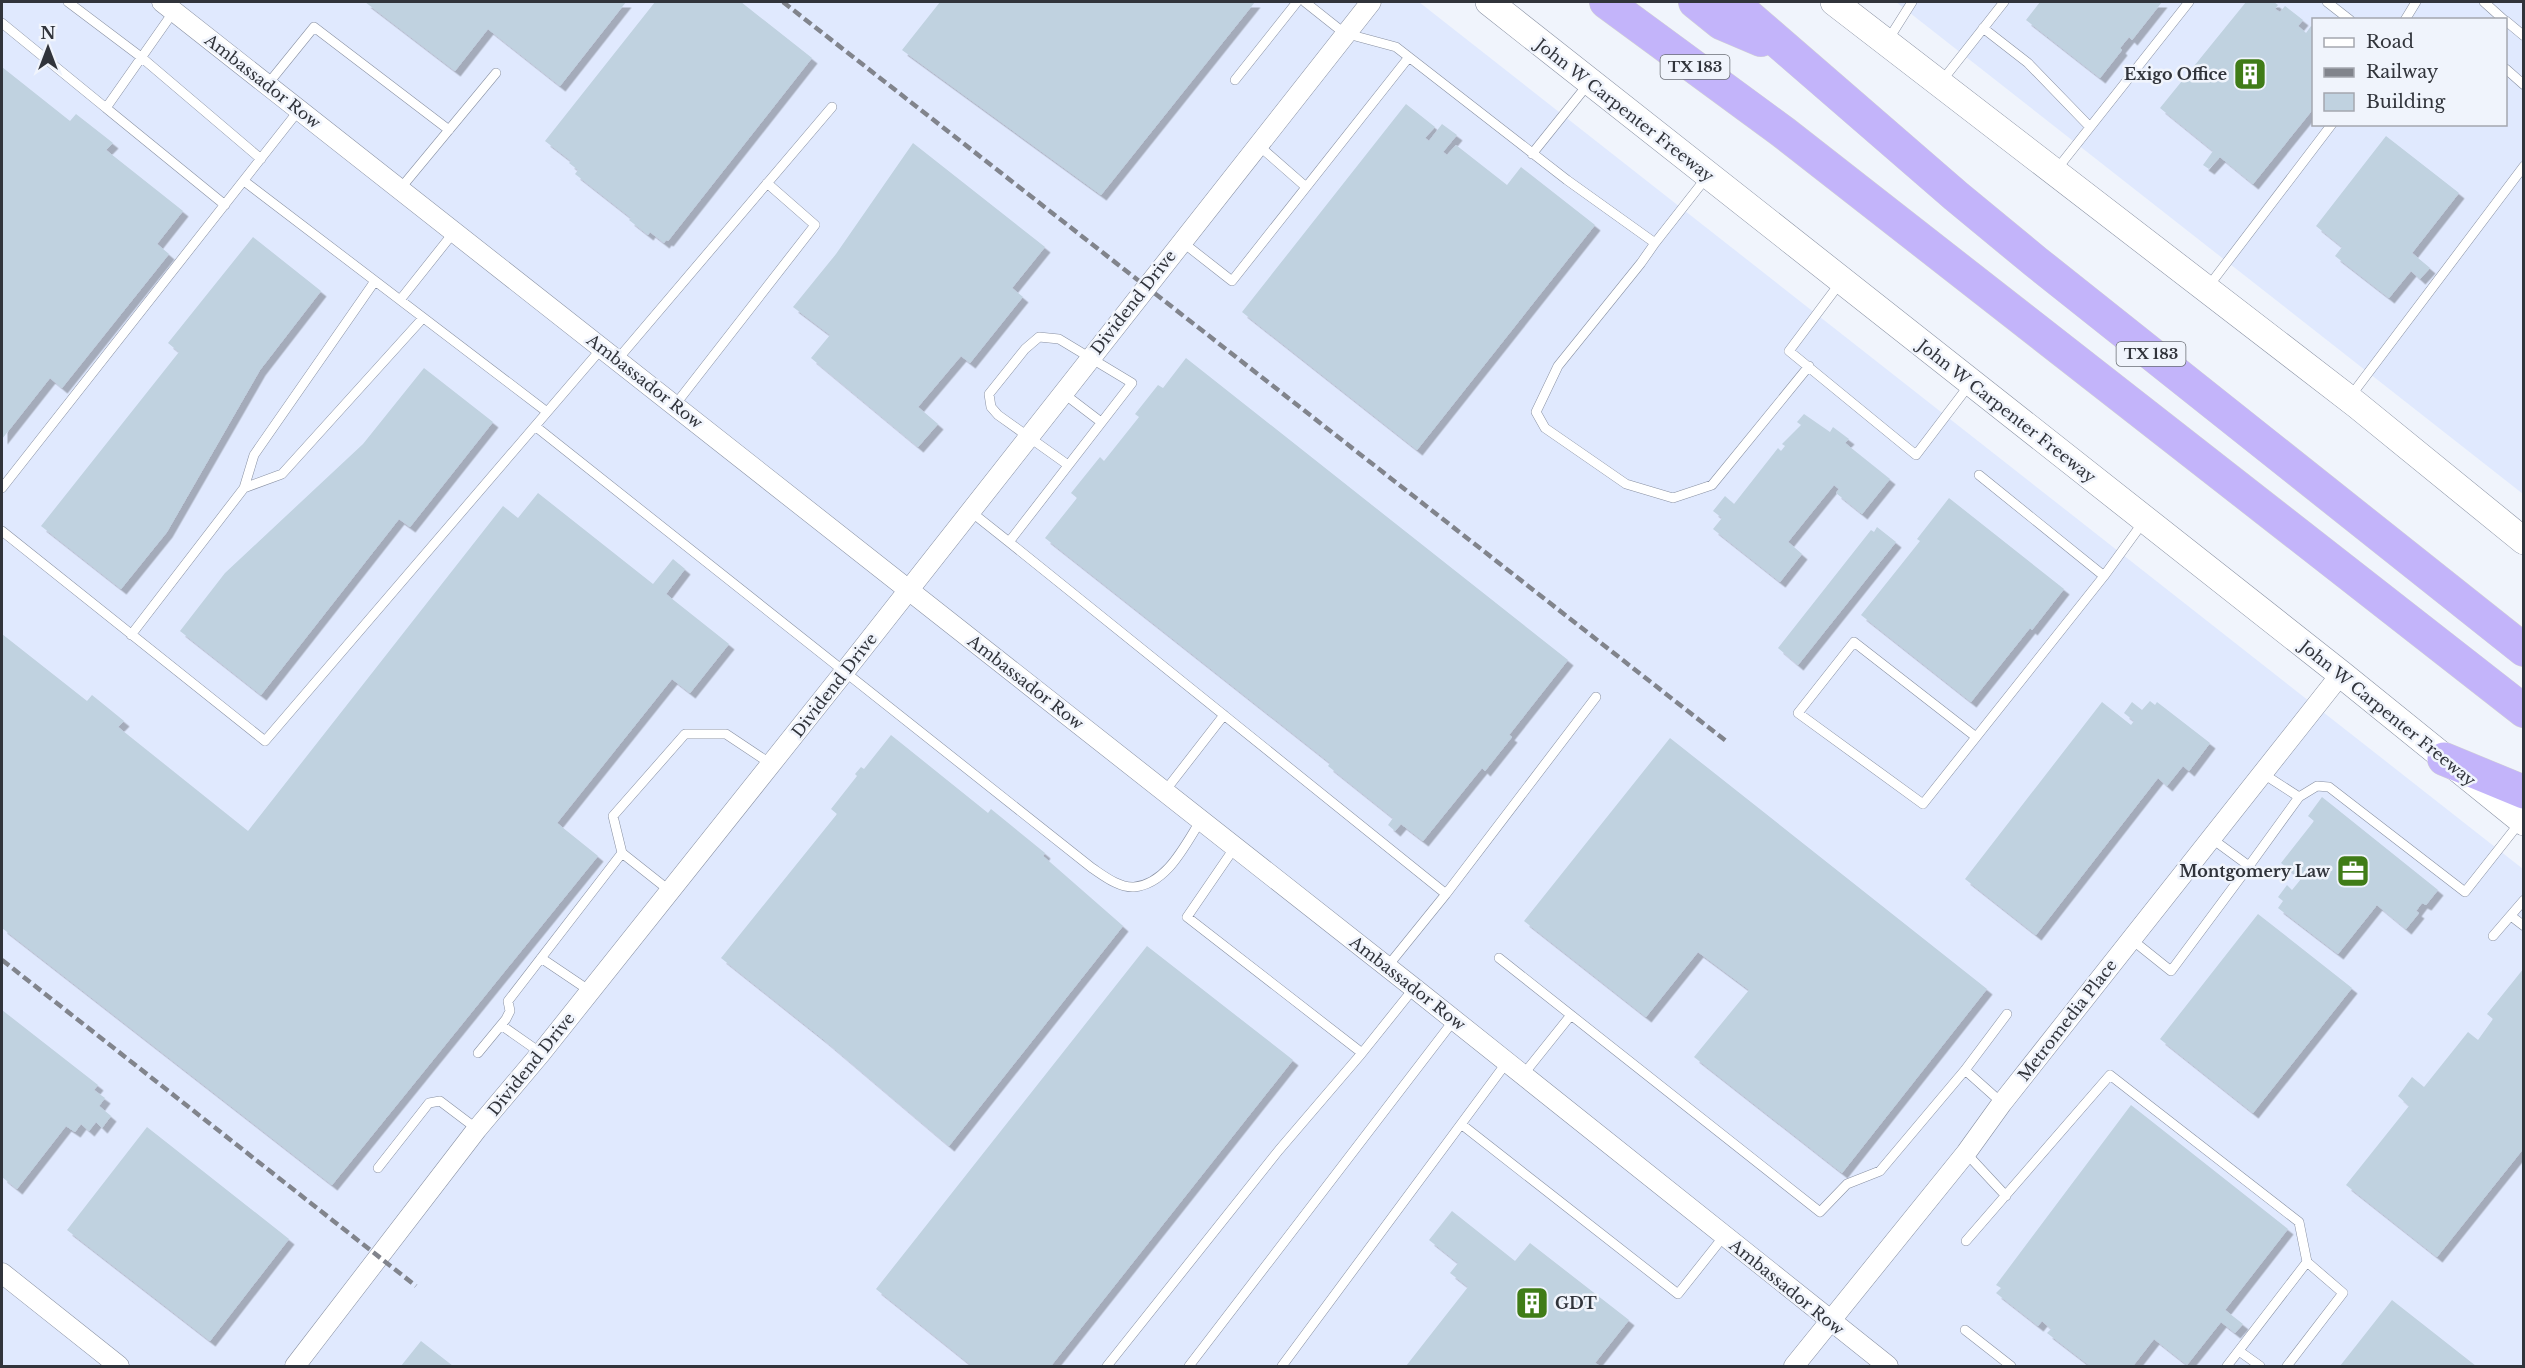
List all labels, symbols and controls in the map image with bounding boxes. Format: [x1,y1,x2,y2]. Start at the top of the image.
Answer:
north arrow [18,18,78,78]
legend [2312,18,2507,126]
text: N [40,23,56,43]
street label: Ambassador Row [200,29,325,133]
text: Road [2366,31,2414,53]
street label: John W Carpenter Freeway [1530,33,1719,186]
road number: TX 183 [1660,55,1730,79]
building icon: Exigo Office [2232,56,2268,92]
text: Railway [2366,61,2439,83]
place label: Exigo Office [2124,64,2227,84]
text: Building [2366,91,2445,113]
street label: Dividend Drive [1086,246,1180,358]
street label: Ambassador Row [582,329,707,433]
street label: John W Carpenter Freeway [1912,334,2101,487]
road number: TX 183 [2116,342,2186,366]
street label: Dividend Drive [787,629,881,741]
street label: Ambassador Row [963,630,1088,734]
street label: John W Carpenter Freeway [2294,634,2481,791]
office icon: Montgomery Law [2335,853,2371,889]
place label: Montgomery Law [2179,861,2331,881]
street label: Ambassador Row [1345,931,1470,1035]
street label: Metromedia Place [2013,955,2121,1085]
street label: Dividend Drive [483,1008,579,1120]
street label: Ambassador Row [1725,1234,1849,1340]
building icon: GDT [1514,1285,1550,1321]
place label: GDT [1555,1293,1598,1313]

